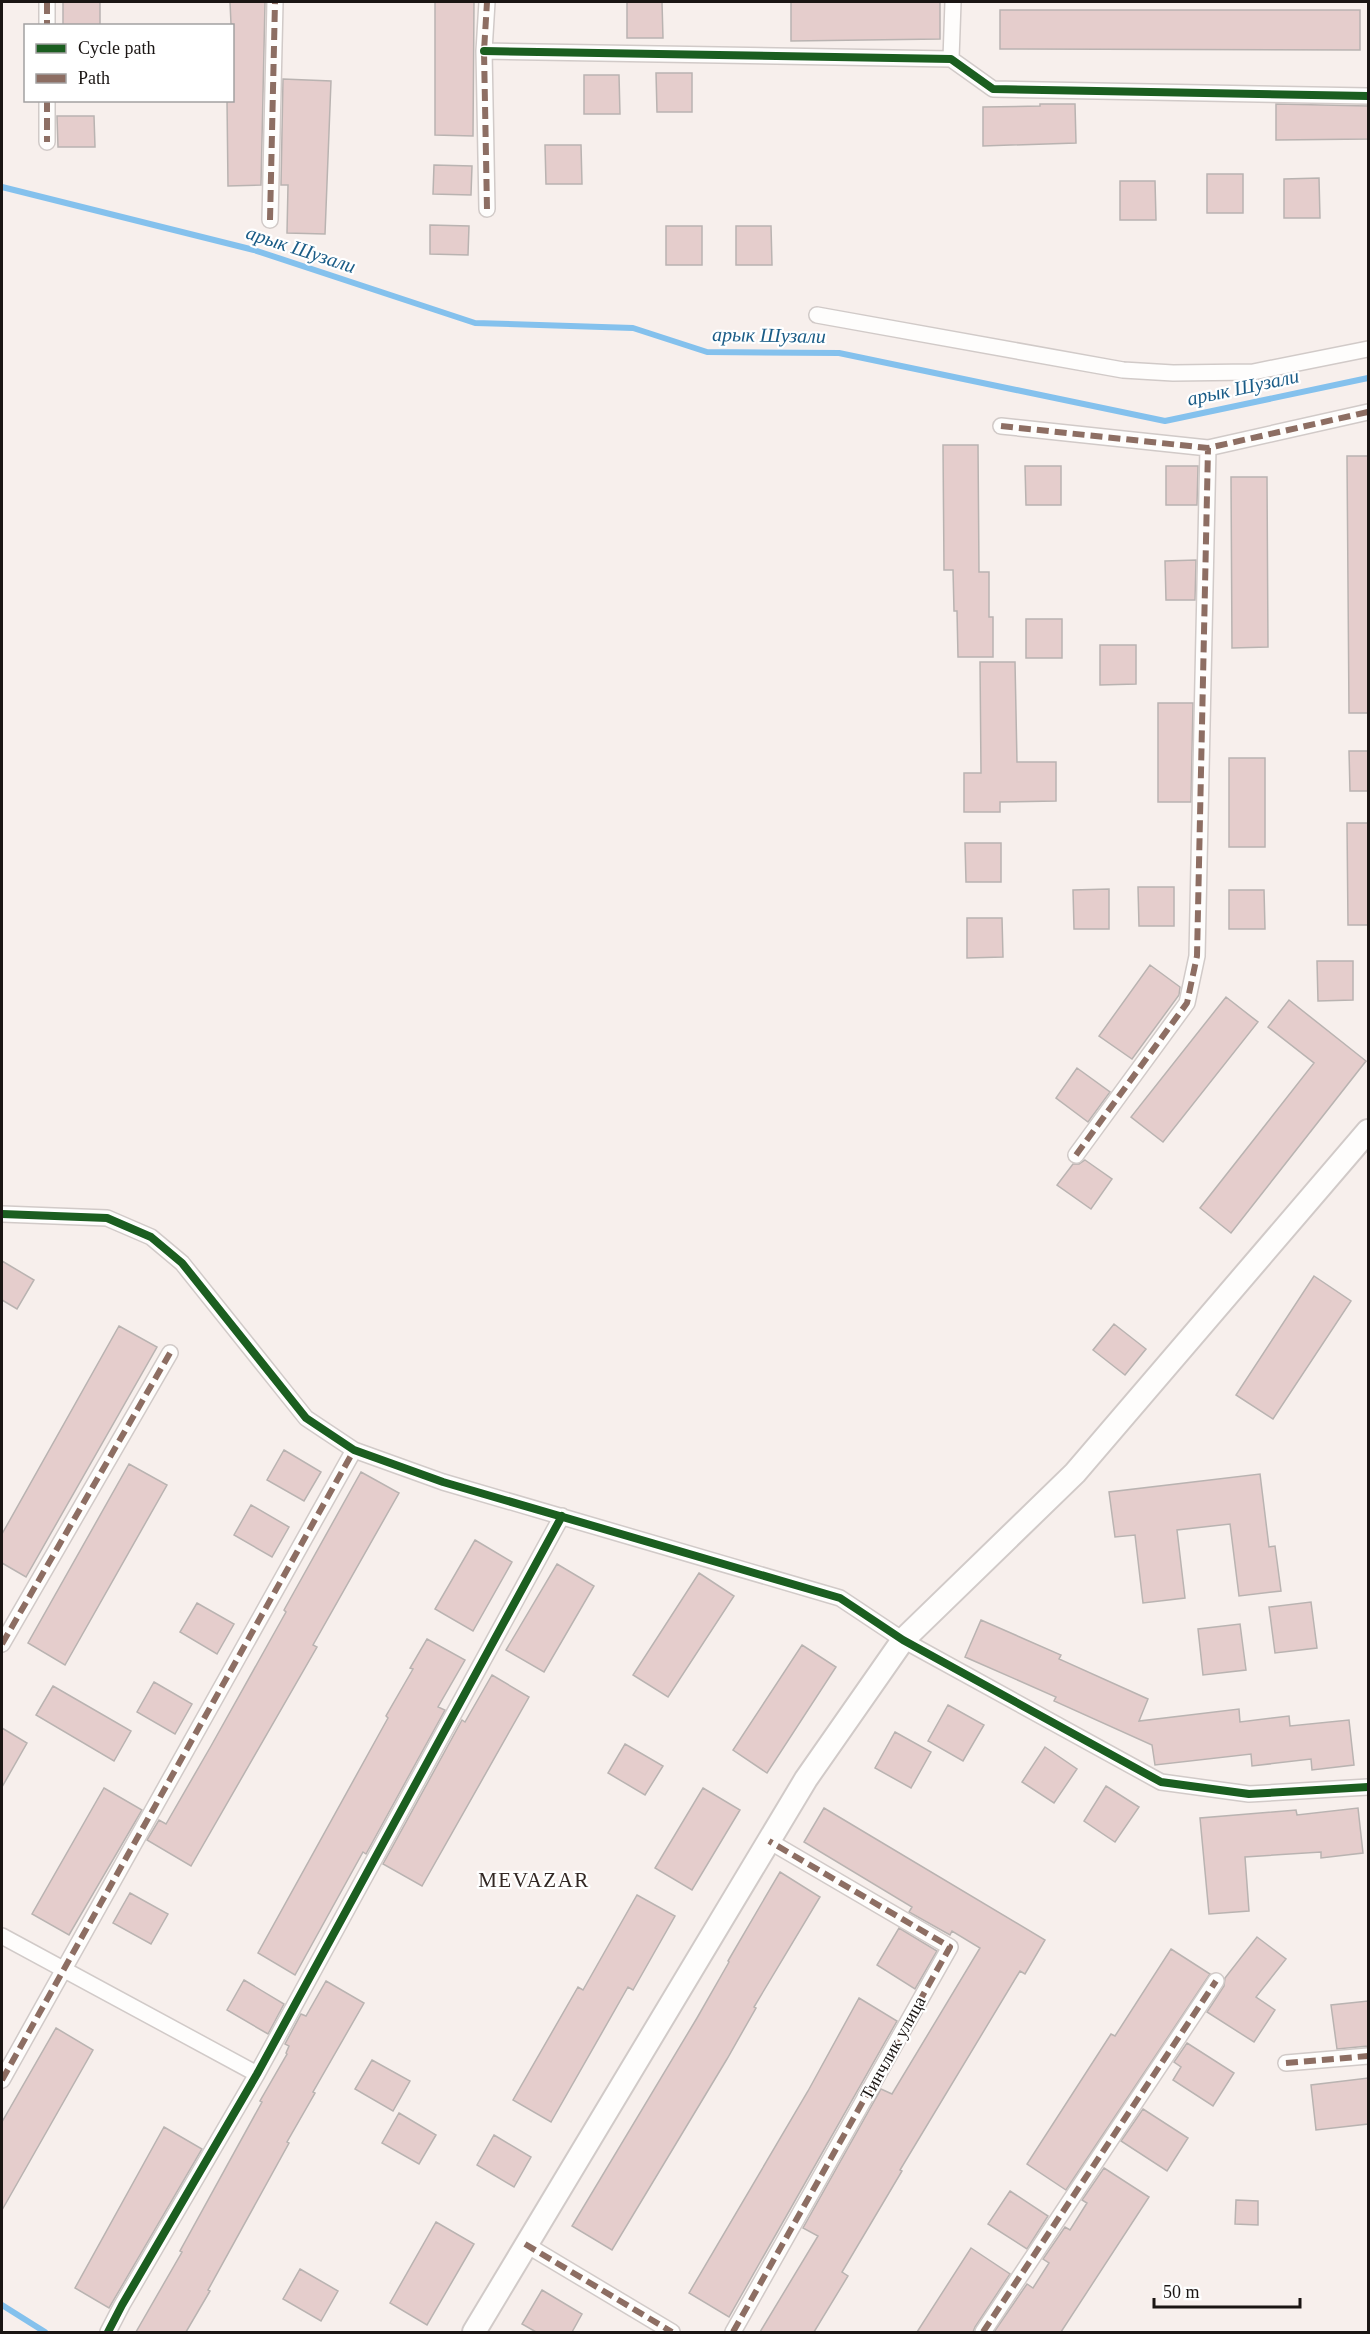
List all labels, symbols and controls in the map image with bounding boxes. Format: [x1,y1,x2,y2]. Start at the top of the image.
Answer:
legend [24,24,234,102]
text: Cycle path [78,38,155,58]
text: Path [78,68,110,88]
water label: арык Шузали [243,221,359,278]
water label: арык Шузали [712,323,826,348]
water label: арык Шузали [1185,364,1301,411]
district label: MEVAZAR [478,1868,590,1892]
street label: Тинчлик улица [856,1993,930,2103]
scale bar [1154,2271,1300,2309]
text: 50 m [1163,2282,1200,2302]

